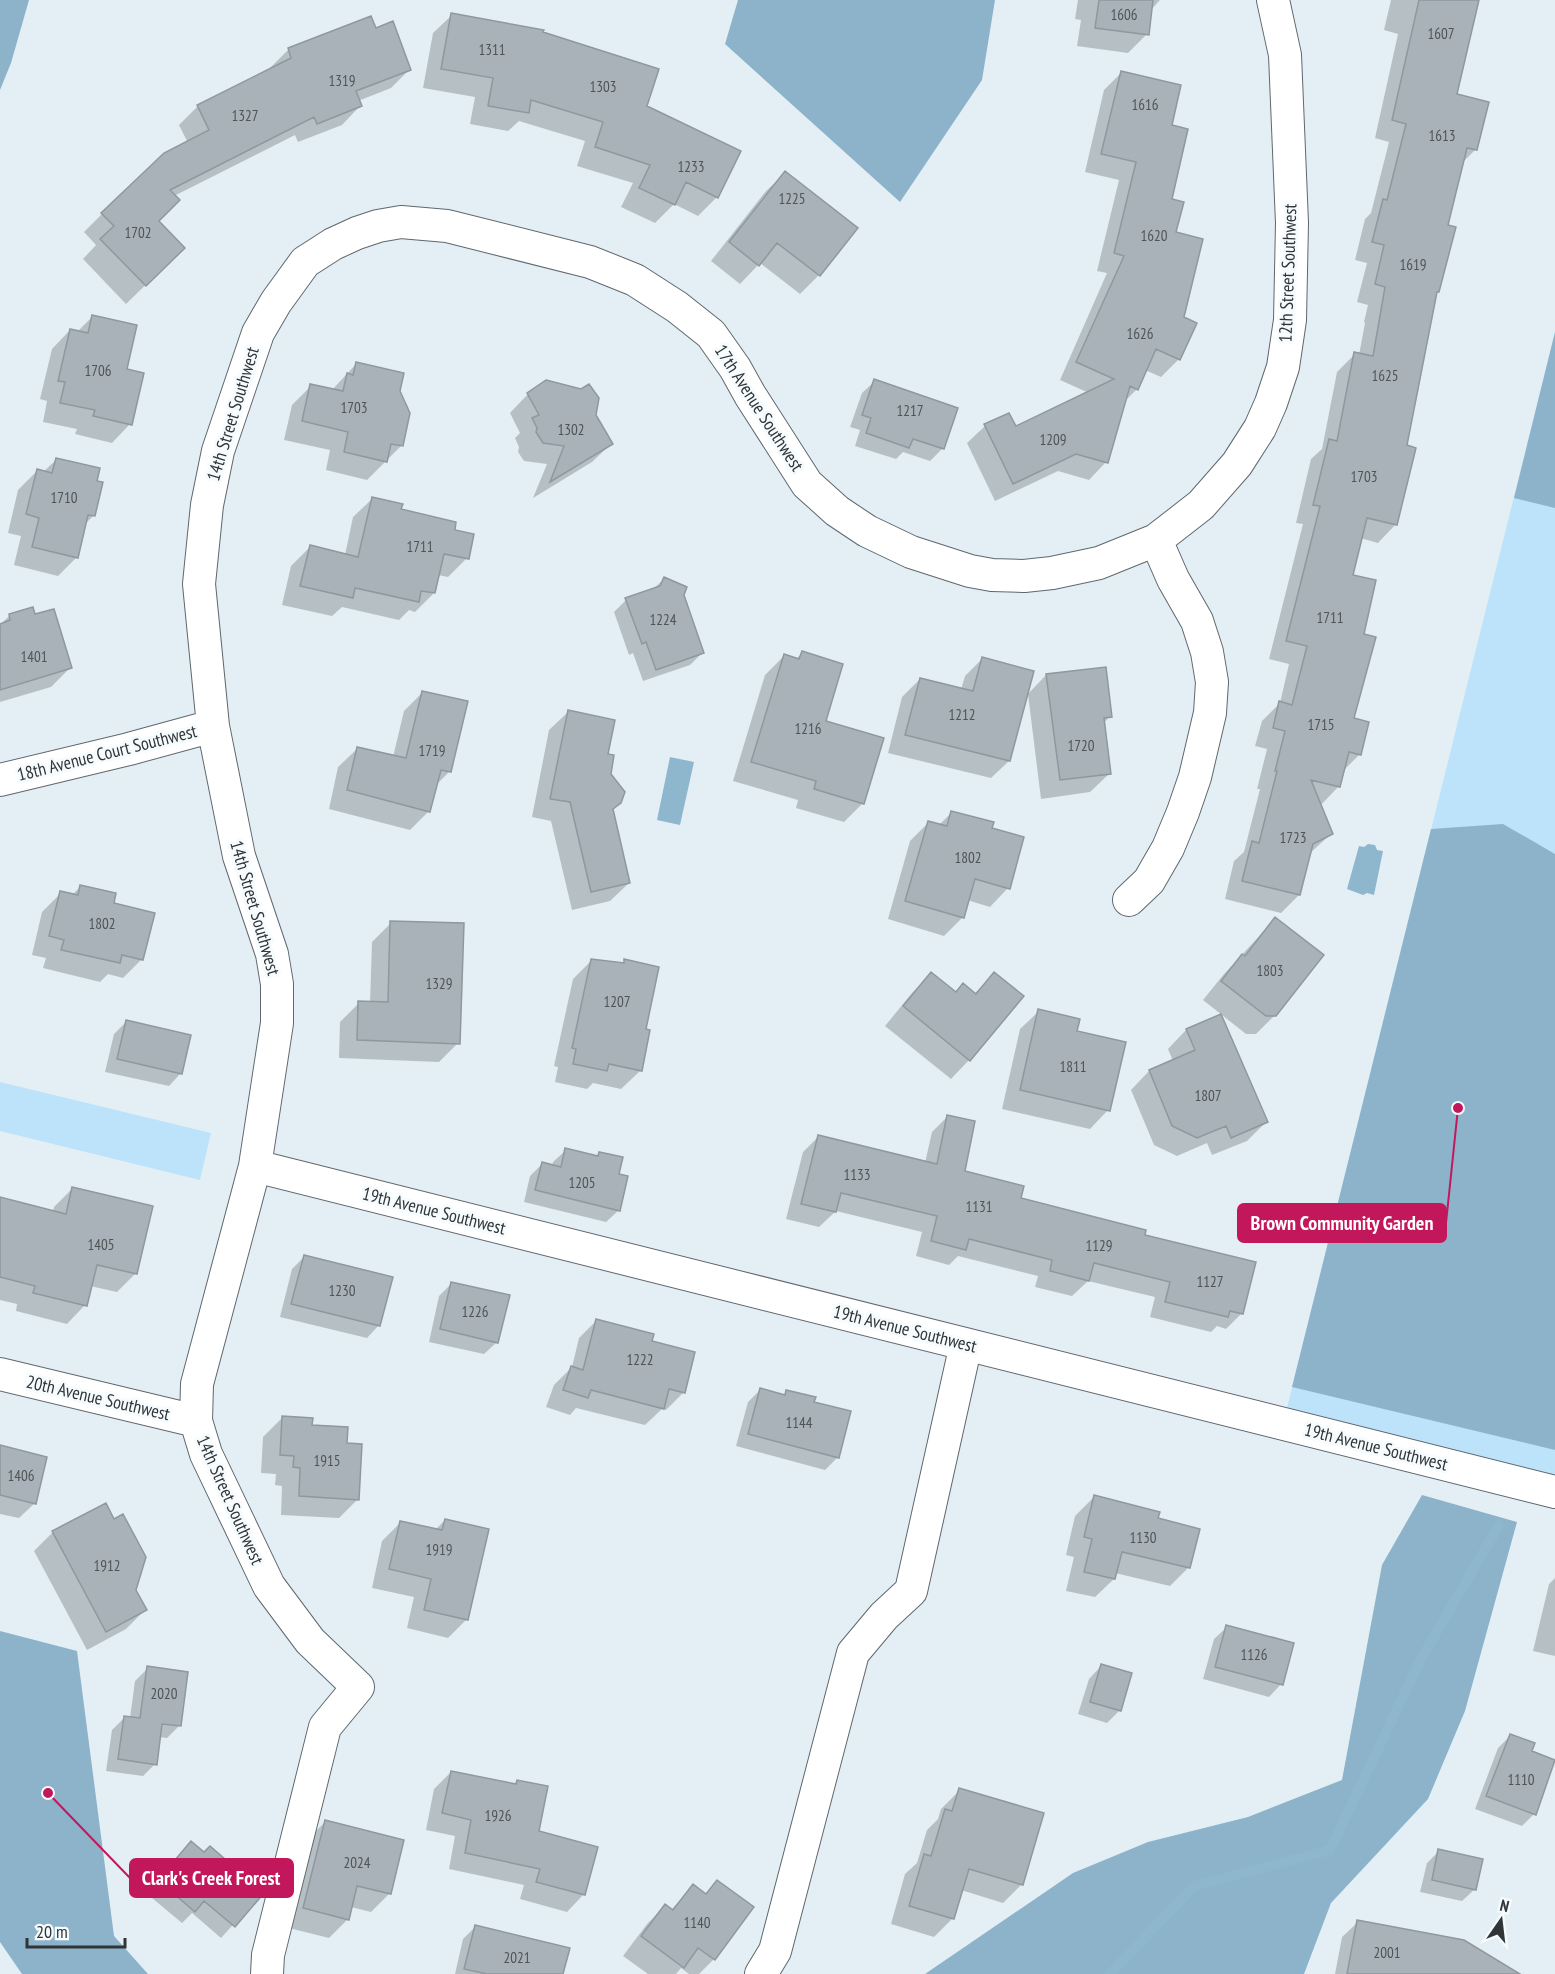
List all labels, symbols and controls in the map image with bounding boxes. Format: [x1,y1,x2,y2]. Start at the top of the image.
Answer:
house number: 1606 [1110,5,1138,24]
house number: 1607 [1427,24,1455,43]
house number: 1311 [478,40,506,59]
house number: 1319 [328,71,356,90]
house number: 1303 [589,77,617,96]
house number: 1616 [1131,95,1159,114]
house number: 1327 [231,106,259,125]
house number: 1613 [1428,126,1456,145]
house number: 1233 [677,157,705,176]
house number: 1225 [778,189,806,208]
street label: 12th Street Southwest [1274,203,1301,343]
house number: 1702 [124,223,152,242]
house number: 1620 [1140,226,1168,245]
house number: 1619 [1399,255,1427,274]
house number: 1626 [1126,324,1154,343]
street label: 17th Avenue Southwest [710,340,809,476]
street label: 14th Street Southwest [201,344,264,484]
house number: 1706 [84,361,112,380]
house number: 1625 [1371,366,1399,385]
house number: 1703 [340,398,368,417]
house number: 1217 [896,401,924,420]
house number: 1302 [557,420,585,439]
house number: 1209 [1039,430,1067,449]
house number: 1703 [1350,467,1378,486]
house number: 1710 [50,488,78,507]
house number: 1711 [406,537,434,556]
house number: 1711 [1316,608,1344,627]
house number: 1224 [649,610,677,629]
house number: 1401 [20,647,48,666]
house number: 1212 [948,705,976,724]
house number: 1715 [1307,715,1335,734]
street label: 18th Avenue Court Southwest [15,719,199,786]
house number: 1216 [794,719,822,738]
house number: 1720 [1067,736,1095,755]
house number: 1719 [418,741,446,760]
house number: 1723 [1279,828,1307,847]
street label: 14th Street Southwest [225,838,286,978]
house number: 1802 [954,848,982,867]
house number: 1802 [88,914,116,933]
house number: 1803 [1256,961,1284,980]
house number: 1329 [425,974,453,993]
house number: 1207 [603,992,631,1011]
house number: 1811 [1059,1057,1087,1076]
house number: 1807 [1194,1086,1222,1105]
house number: 1133 [843,1165,871,1184]
house number: 1205 [568,1173,596,1192]
street label: 19th Avenue Southwest [360,1182,508,1239]
house number: 1131 [965,1197,993,1216]
callout: Brown Community Garden [1238,1204,1446,1242]
text: Brown Community Garden [1251,1210,1433,1236]
house number: 1405 [87,1235,115,1254]
house number: 1129 [1085,1236,1113,1255]
house number: 1127 [1196,1272,1224,1291]
house number: 1230 [328,1281,356,1300]
street label: 19th Avenue Southwest [831,1300,979,1357]
house number: 1226 [461,1302,489,1321]
house number: 1222 [626,1350,654,1369]
street label: 20th Avenue Southwest [24,1370,172,1425]
house number: 1144 [785,1413,813,1432]
street label: 19th Avenue Southwest [1302,1418,1450,1475]
street label: 14th Street Southwest [192,1432,269,1568]
house number: 1915 [313,1451,341,1470]
house number: 1406 [7,1466,35,1485]
house number: 1130 [1129,1528,1157,1547]
house number: 1919 [425,1540,453,1559]
house number: 1912 [93,1556,121,1575]
house number: 1126 [1240,1645,1268,1664]
house number: 2020 [150,1684,178,1703]
house number: 1110 [1507,1770,1535,1789]
house number: 1926 [484,1806,512,1825]
house number: 2024 [343,1853,371,1872]
callout: Clark's Creek Forest [130,1859,293,1897]
text: Clark's Creek Forest [142,1865,280,1891]
north arrow [1471,1890,1531,1950]
text: N [1498,1895,1511,1916]
scale bar [27,1911,124,1949]
house number: 1140 [683,1913,711,1932]
text: 20 m [36,1920,68,1943]
house number: 2001 [1373,1943,1401,1962]
house number: 2021 [503,1948,531,1967]

